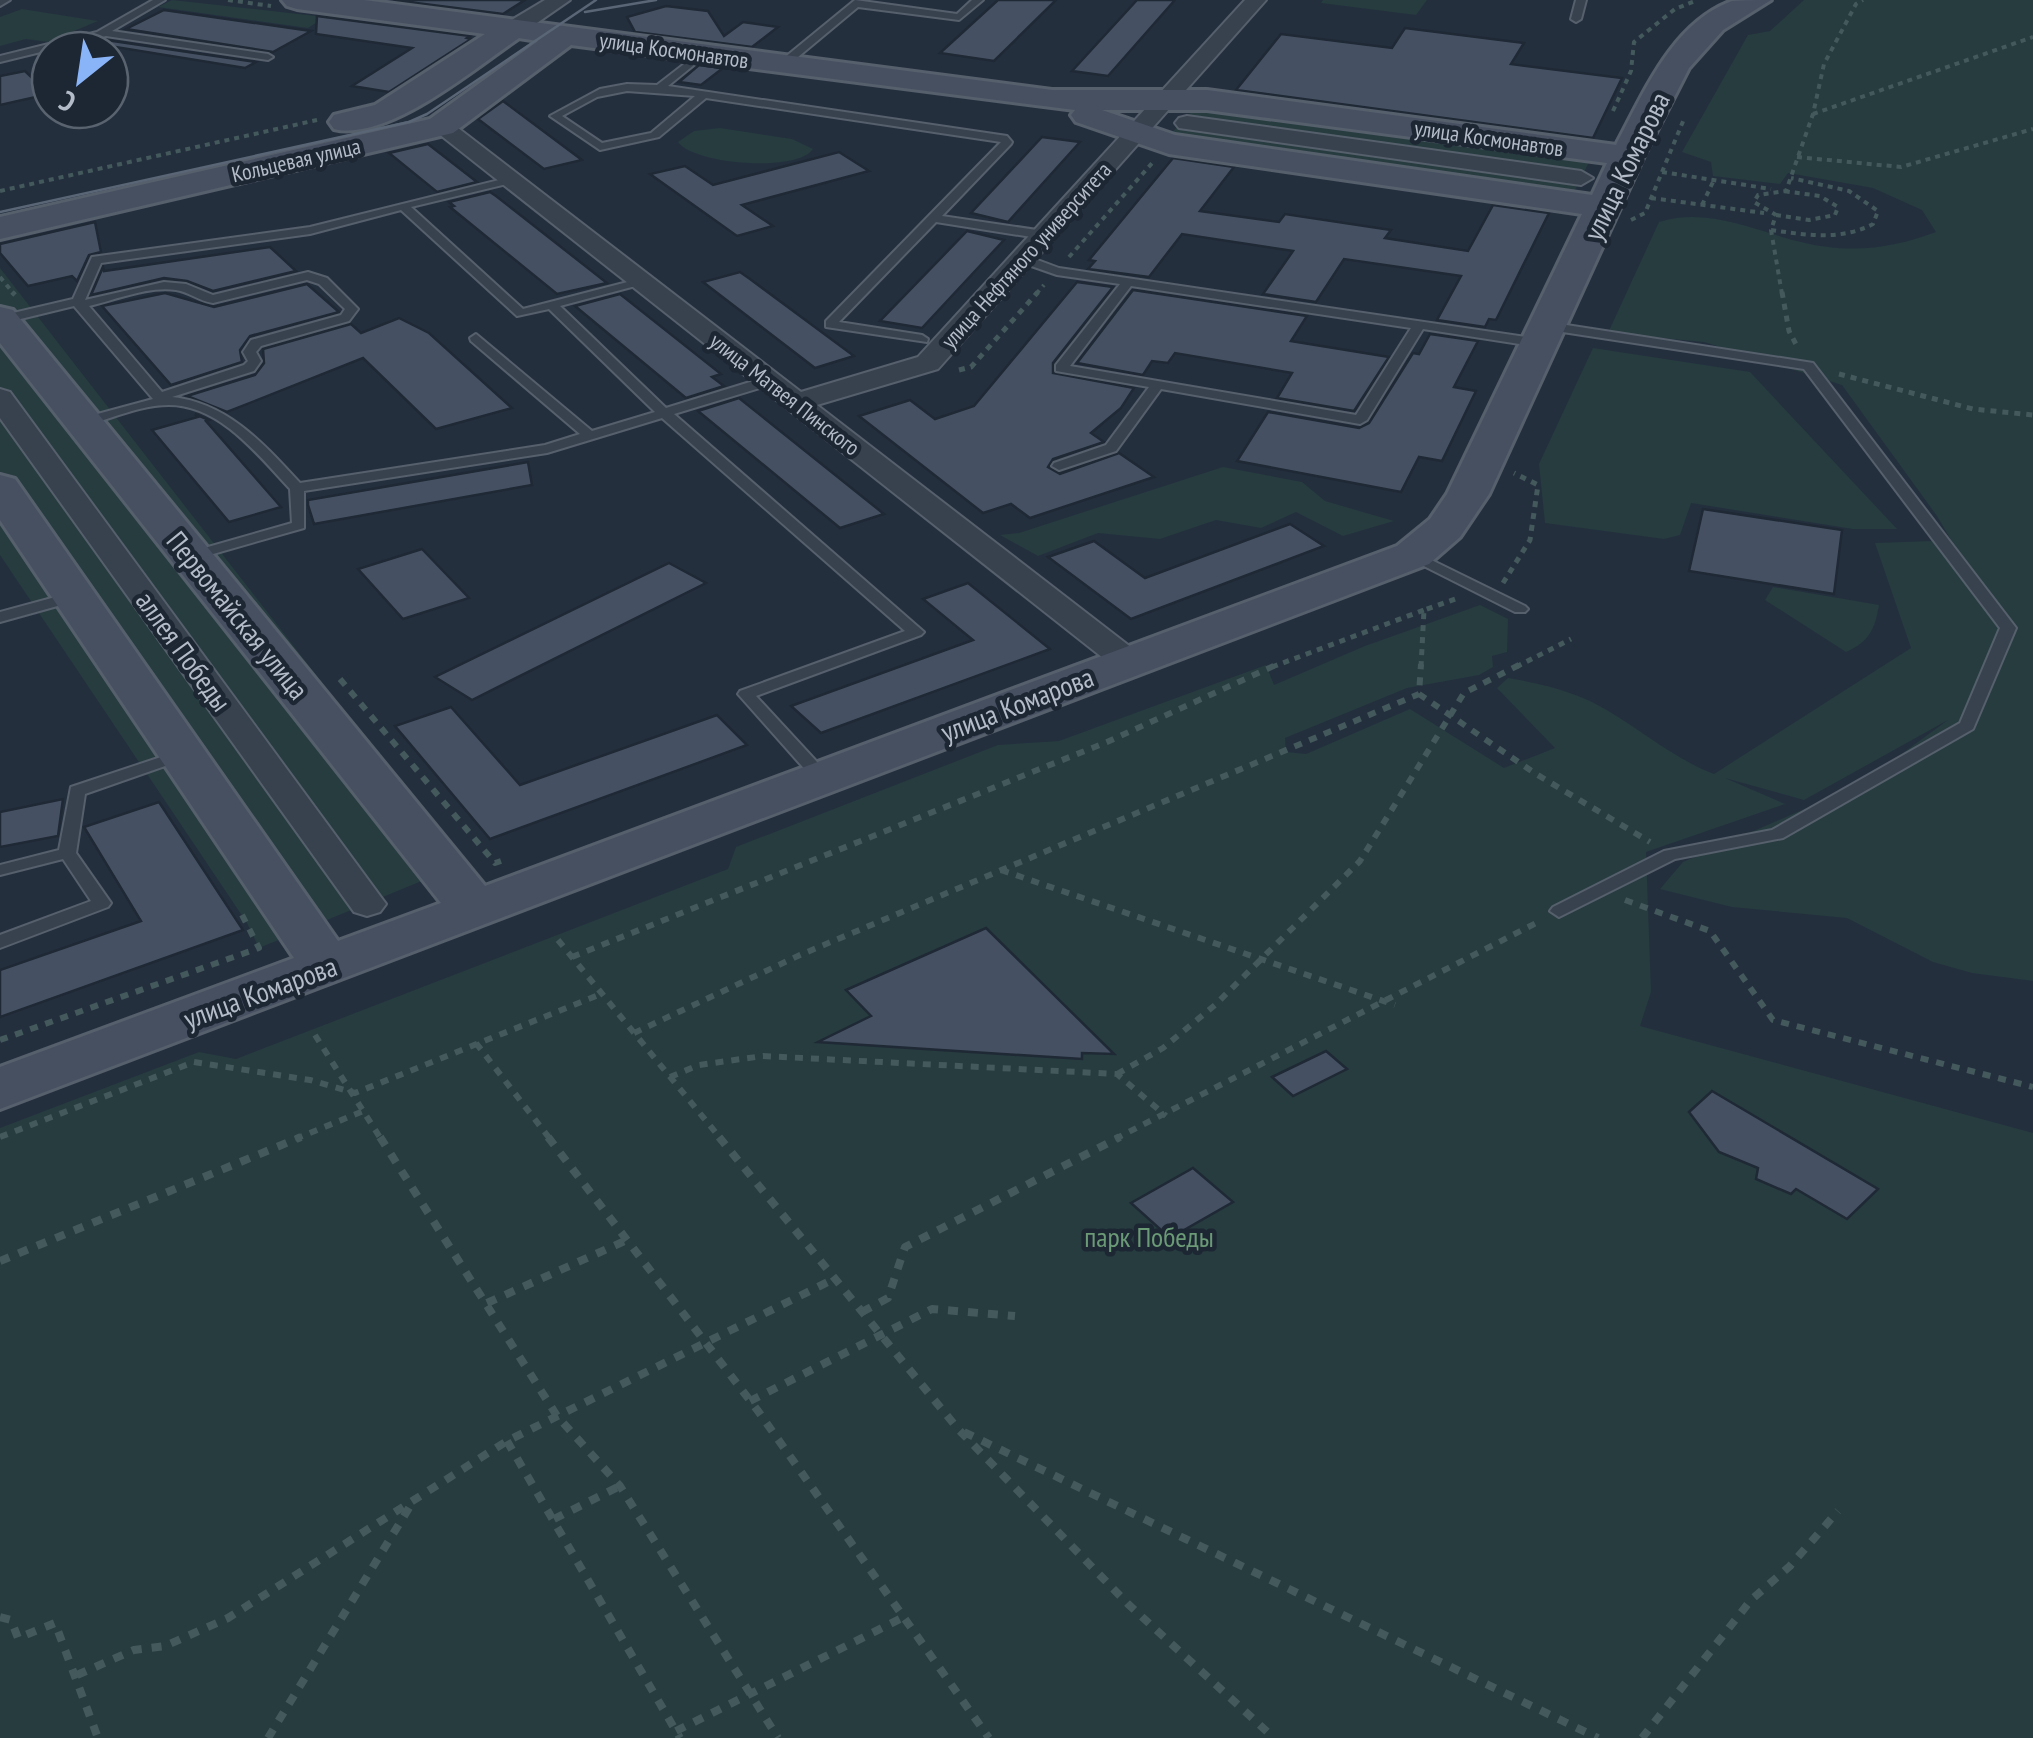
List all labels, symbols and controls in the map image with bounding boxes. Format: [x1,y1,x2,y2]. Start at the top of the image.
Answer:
street label: улица Космонавтов [598,26,750,74]
north arrow [30,30,130,130]
text: С [52,83,82,121]
street label: улица Комарова [1574,86,1678,246]
street label: улица Космонавтов [1413,114,1565,162]
street label: Кольцевая улица [229,132,363,188]
street label: улица Нефтяного университета [935,156,1117,354]
street label: улица Матвея Пинского [704,327,866,461]
street label: Первомайская улица [159,523,317,707]
street label: аллея Победы [128,584,240,718]
street label: улица Комарова [935,658,1099,750]
street label: улица Комарова [178,947,342,1037]
park label: парк Победы [1084,1218,1214,1255]

